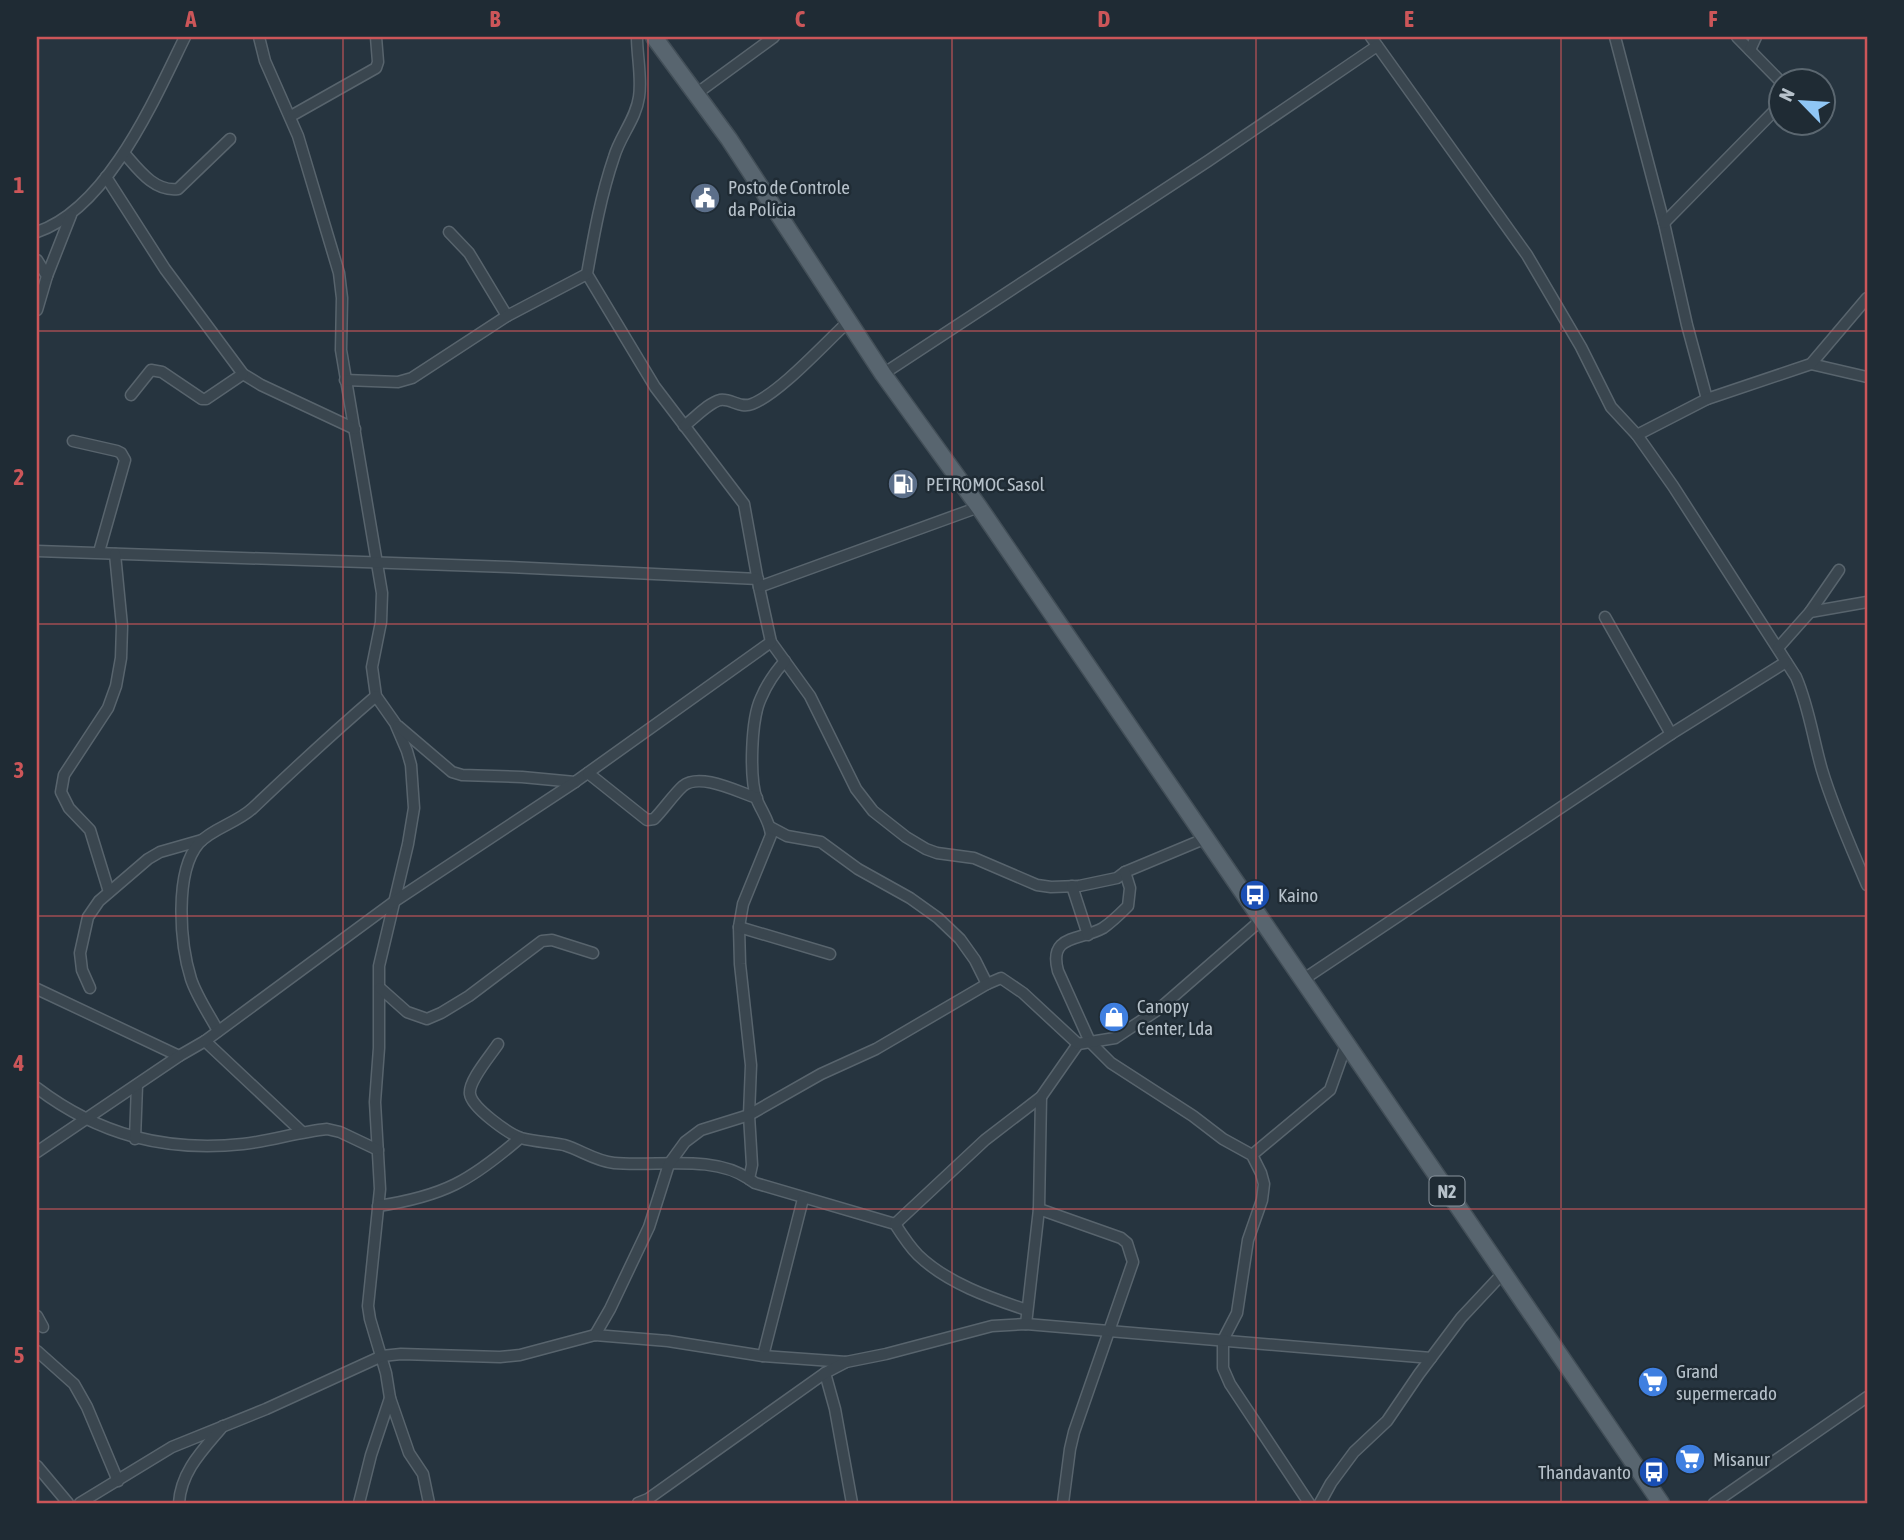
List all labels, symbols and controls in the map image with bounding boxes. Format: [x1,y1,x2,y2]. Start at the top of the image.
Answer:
text: A [184,6,197,32]
text: B [490,6,501,32]
text: C [795,6,806,32]
text: D [1098,6,1111,32]
text: E [1404,6,1414,32]
text: F [1708,6,1718,32]
north arrow [1768,66,1838,136]
text: N [1774,85,1799,105]
text: 1 [14,172,25,198]
place label: Posto de Controle da Polícia [728,176,850,220]
public building icon: Posto de Controle da Polícia [688,181,722,215]
text: 2 [14,464,24,490]
fuel station icon: PETROMOC Sasol [886,467,920,501]
place label: PETROMOC Sasol [926,473,1045,495]
text: 3 [14,757,24,783]
bus stop icon: Kaino [1238,878,1272,912]
place label: Kaino [1278,884,1318,906]
place label: Canopy Center, Lda [1137,995,1213,1039]
shop icon: Canopy Center, Lda [1097,1000,1131,1034]
text: 4 [13,1050,25,1076]
road number: N2 [1430,1176,1464,1206]
text: 5 [14,1342,25,1368]
place label: Grand supermercado [1676,1360,1777,1404]
supermarket icon: Grand supermercado [1636,1365,1670,1399]
supermarket icon: Misanur [1673,1442,1707,1476]
place label: Misanur [1713,1448,1770,1470]
bus stop icon: Thandavanto [1637,1455,1671,1489]
place label: Thandavanto [1538,1461,1631,1483]

